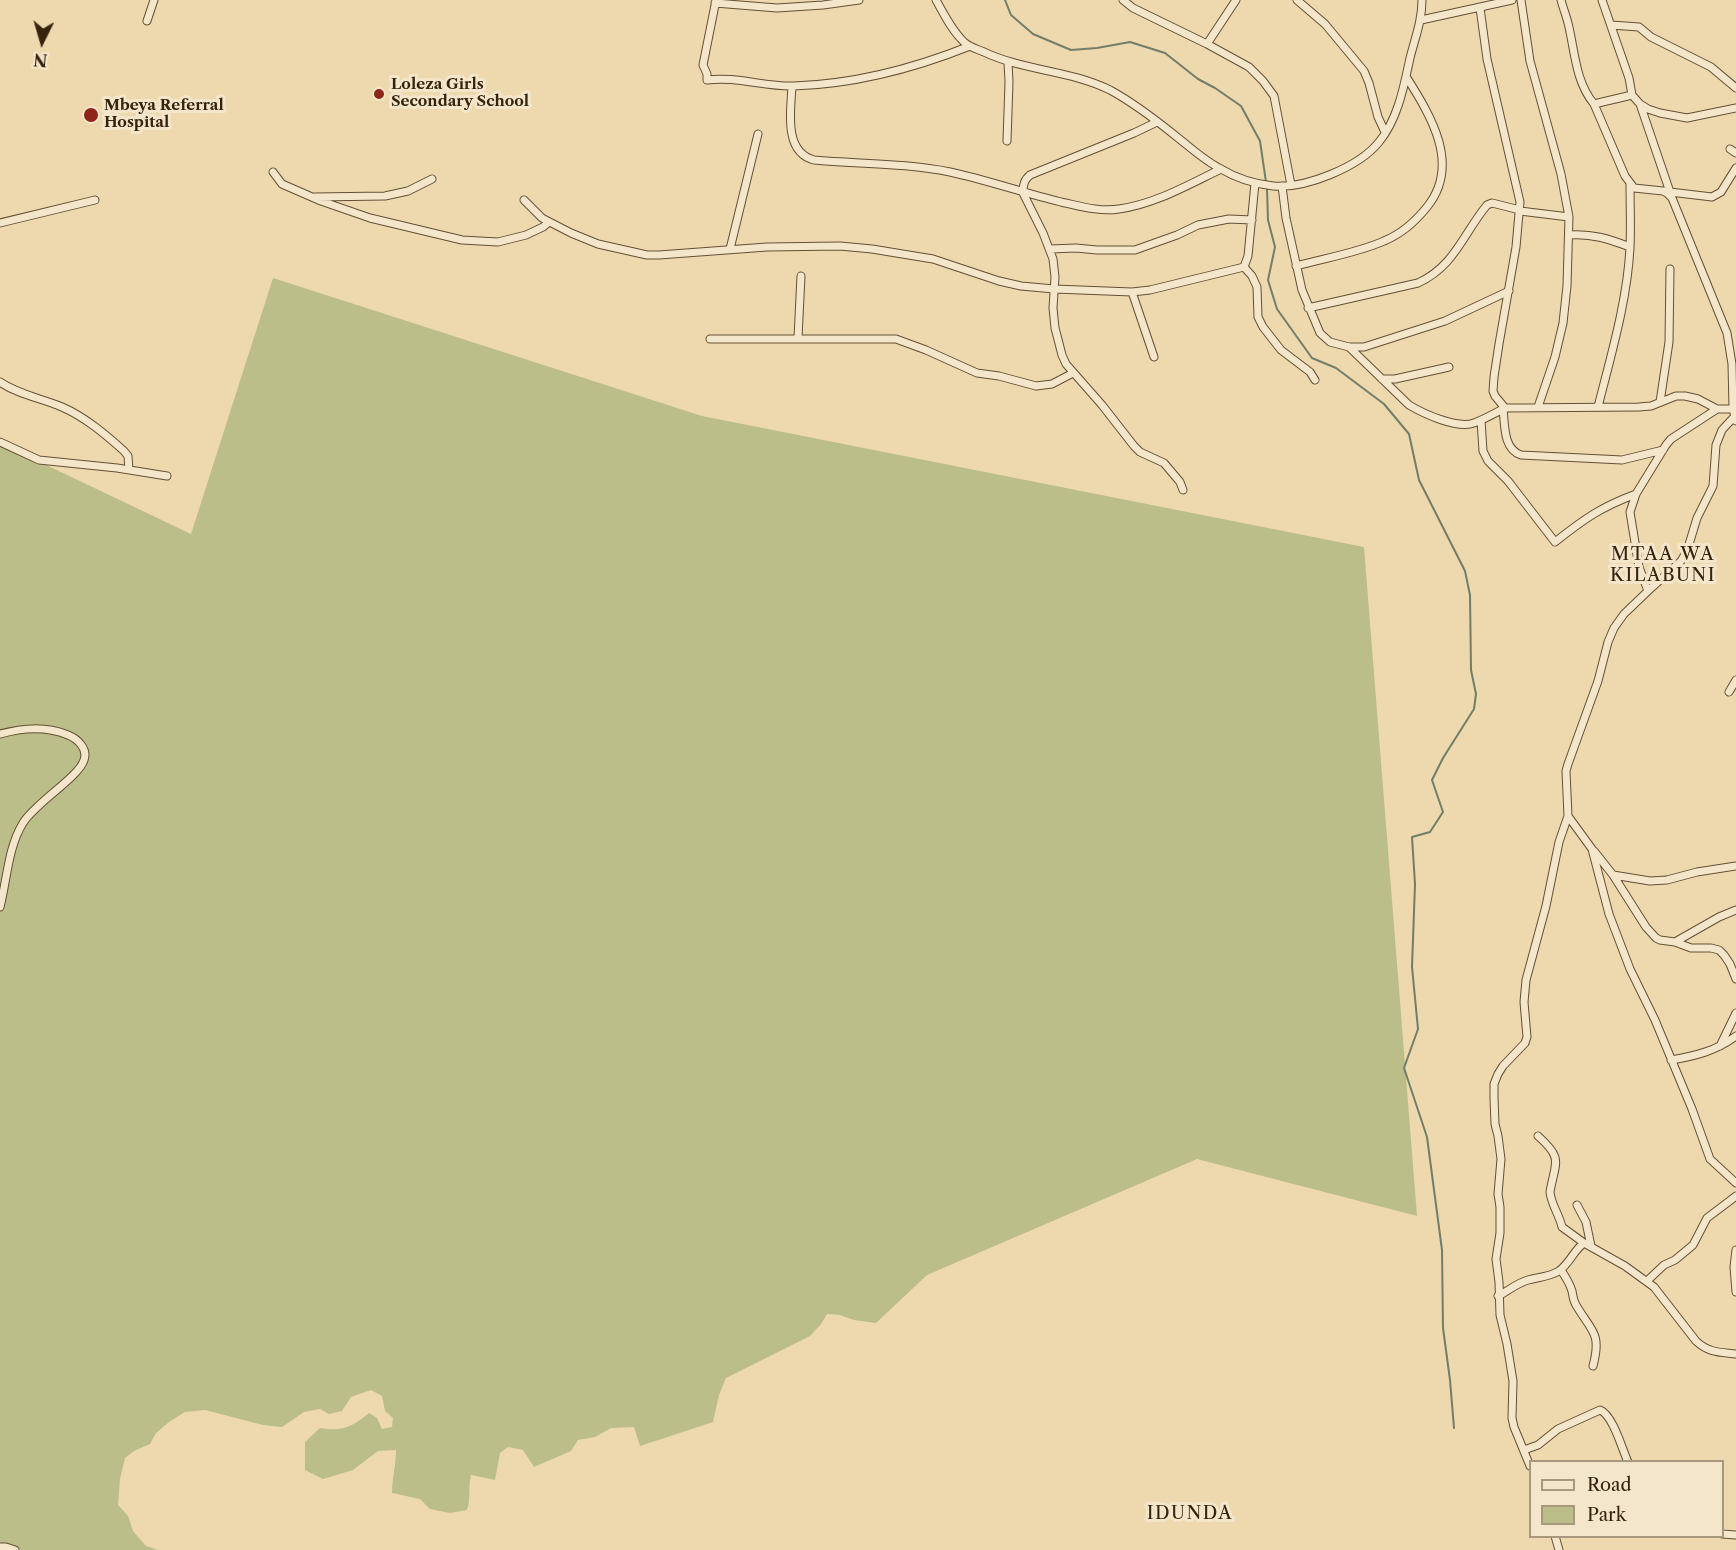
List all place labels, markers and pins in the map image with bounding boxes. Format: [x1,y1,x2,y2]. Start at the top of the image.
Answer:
place label: Loleza Girls Secondary School [391,76,529,111]
marker: Loleza Girls Secondary School [372,87,386,101]
place label: Mbeya Referral Hospital [104,97,224,132]
marker: Mbeya Referral Hospital [82,106,100,124]

